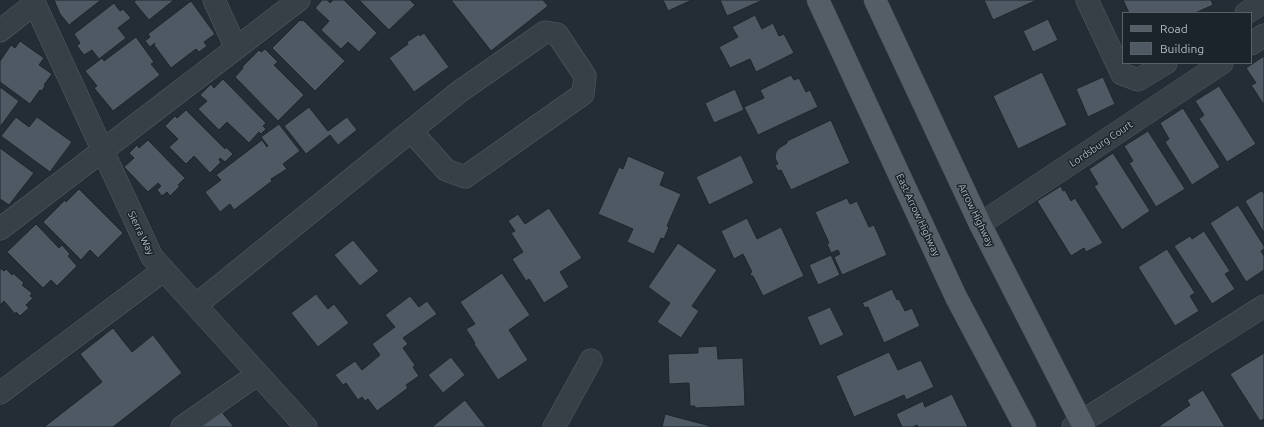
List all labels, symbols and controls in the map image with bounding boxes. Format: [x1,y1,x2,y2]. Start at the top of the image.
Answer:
legend [1122,12,1252,64]
text: Road [1160,22,1188,35]
text: Building [1160,42,1204,55]
street label: Lordsburg Court [1067,118,1135,170]
street label: East Arrow Highway [894,172,942,258]
street label: Arrow Highway [956,182,996,248]
street label: Sierra Way [125,209,157,257]

